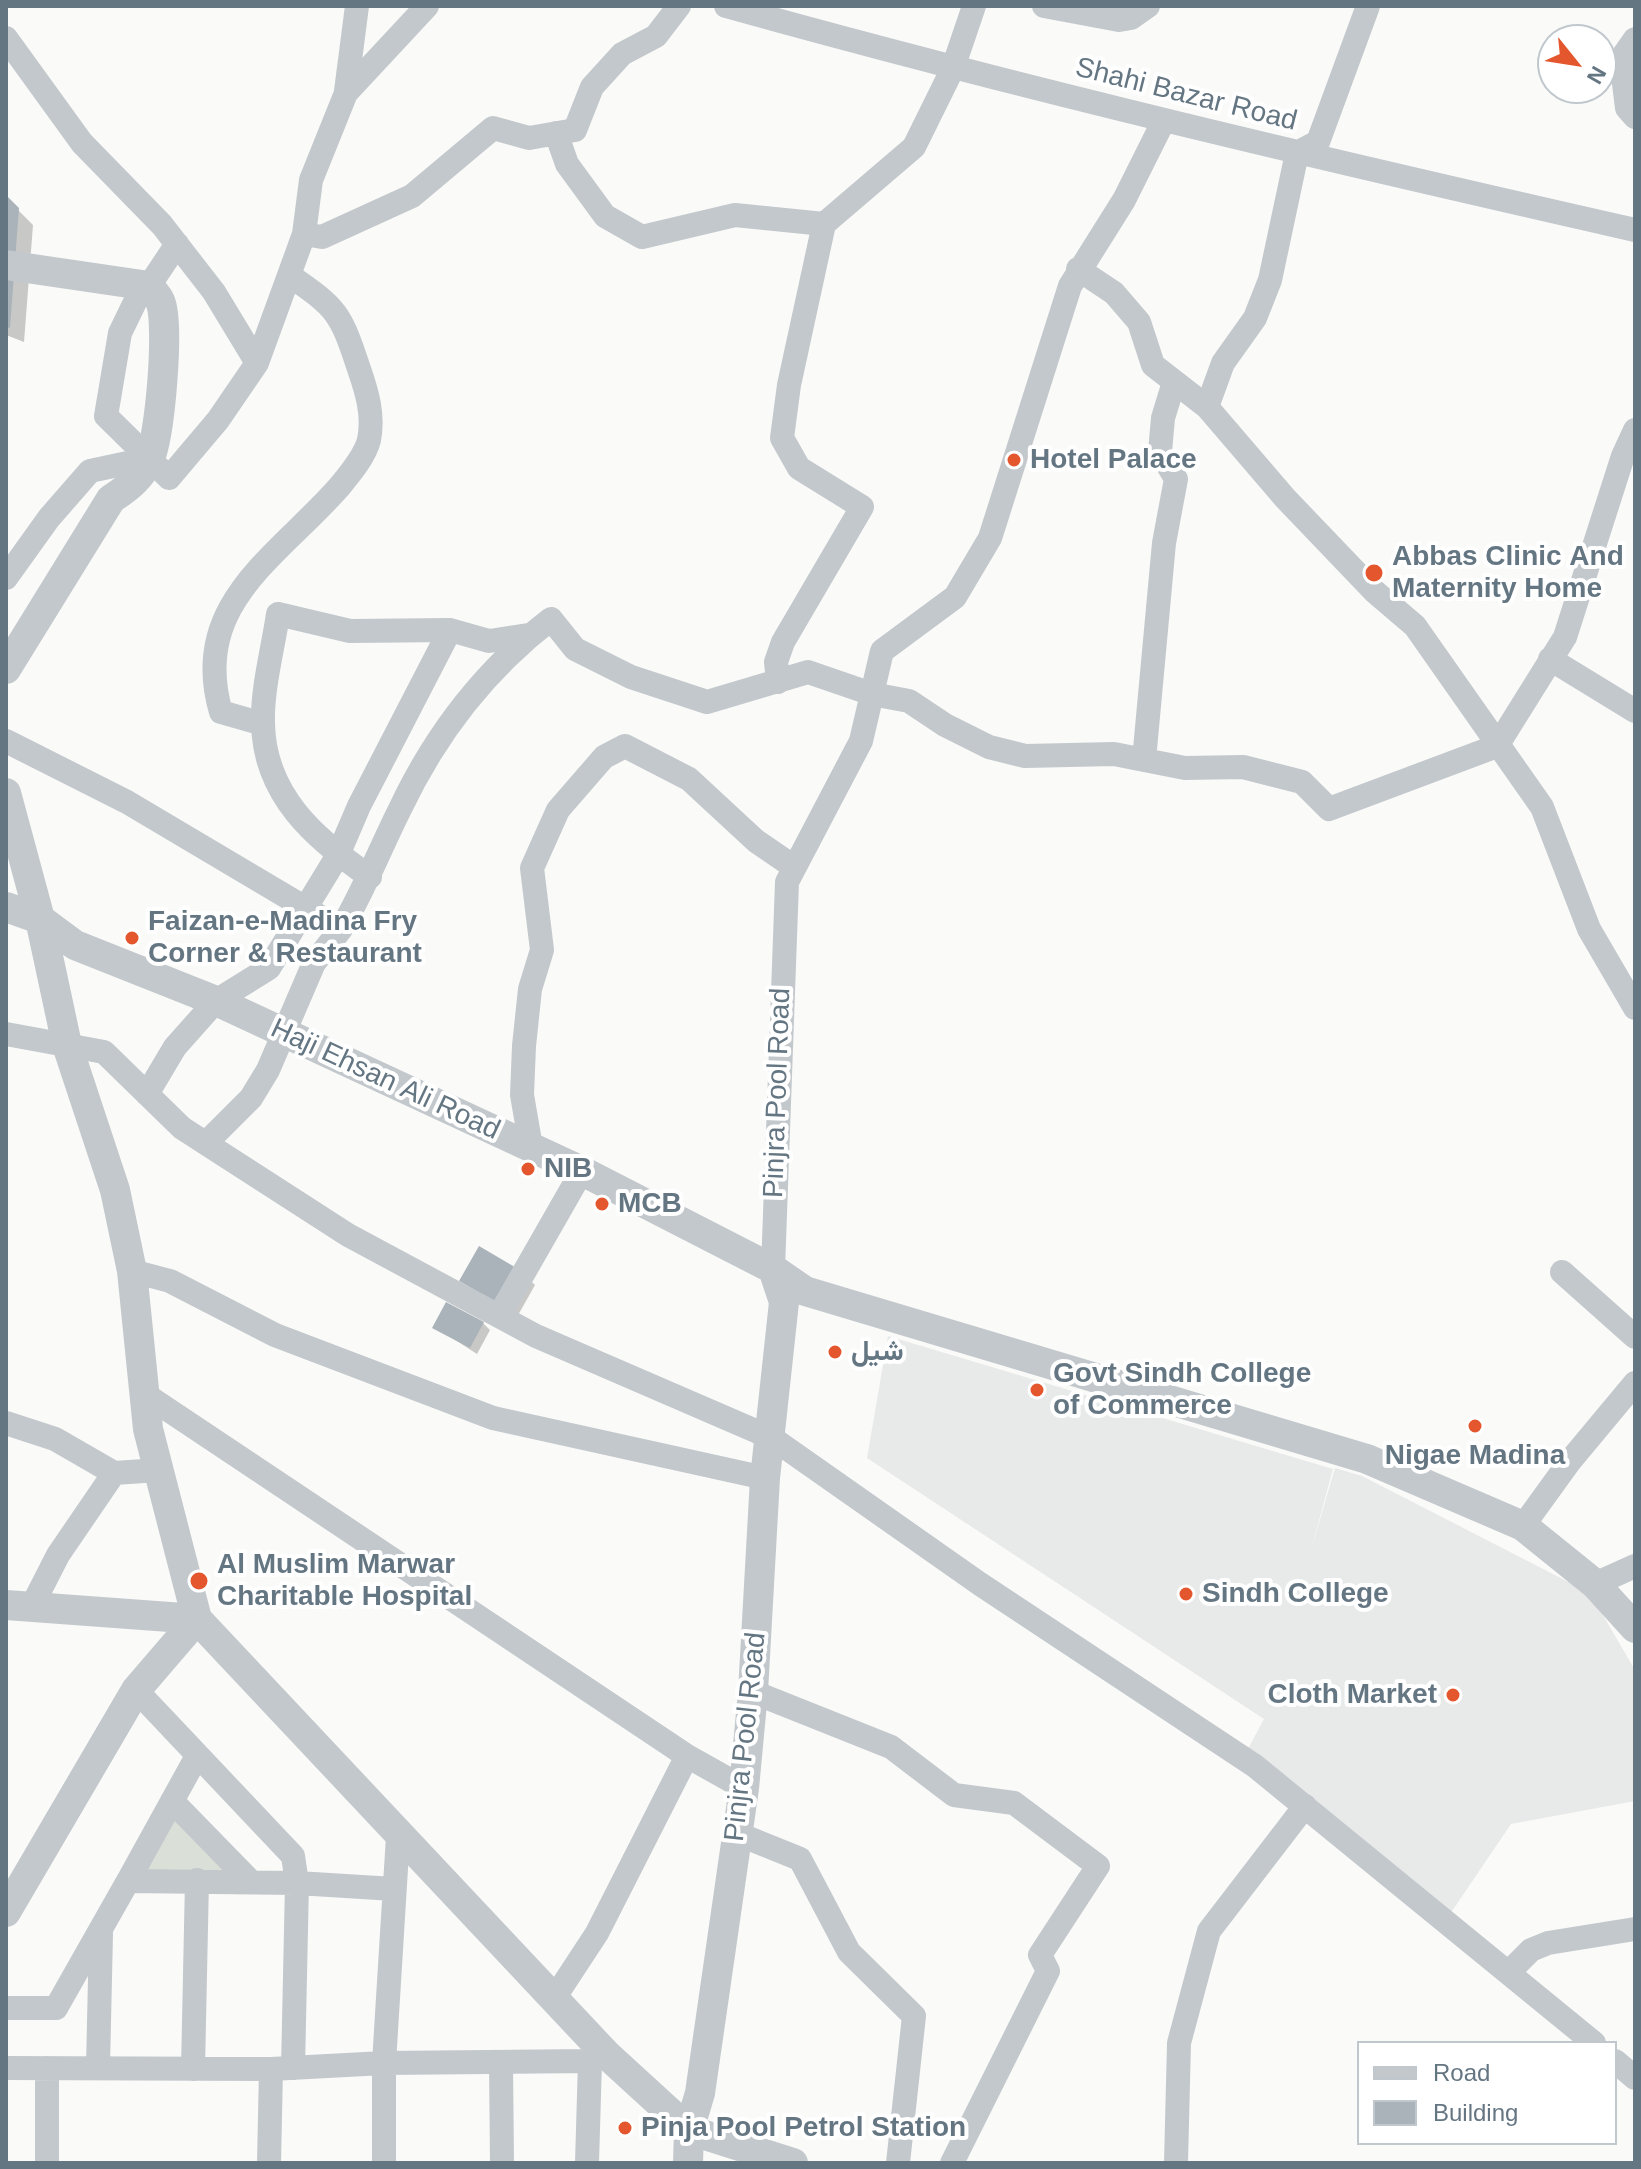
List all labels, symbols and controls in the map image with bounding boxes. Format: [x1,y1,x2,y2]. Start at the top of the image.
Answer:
north arrow [1537,24,1617,104]
street label: Shahi Bazar Road [1072,51,1300,139]
text: N [1582,62,1611,88]
place label: Hotel Palace [1030,443,1197,477]
marker: Hotel Palace [1005,451,1023,469]
place label: Abbas Clinic And Maternity Home [1392,540,1624,606]
marker: Abbas Clinic And Maternity Home [1363,562,1385,584]
place label: Faizan-e-Madina Fry Corner & Restaurant [148,905,422,971]
marker: Faizan-e-Madina Fry Corner & Restaurant [123,929,141,947]
street label: Pinjra Pool Road [758,987,798,1199]
street label: Haji Ehsan Ali Road [265,1012,505,1148]
place label: NIB [544,1152,592,1186]
marker: NIB [519,1160,537,1178]
place label: MCB [618,1187,682,1221]
marker: MCB [593,1195,611,1213]
place label: شیل [851,1335,904,1369]
marker: شیل [826,1343,844,1361]
place label: Govt Sindh College of Commerce [1053,1357,1311,1423]
marker: Govt Sindh College of Commerce [1028,1381,1046,1399]
marker: Nigae Madina [1466,1417,1484,1435]
place label: Nigae Madina [1385,1439,1565,1473]
place label: Al Muslim Marwar Charitable Hospital [217,1548,472,1614]
marker: Al Muslim Marwar Charitable Hospital [188,1570,210,1592]
place label: Sindh College [1202,1577,1389,1611]
marker: Sindh College [1177,1585,1195,1603]
street label: Pinjra Pool Road [718,1631,774,1843]
place label: Cloth Market [1267,1678,1437,1712]
marker: Cloth Market [1444,1686,1462,1704]
legend [1357,2041,1617,2145]
text: Road [1433,2059,1490,2086]
text: Building [1433,2099,1518,2126]
place label: Pinja Pool Petrol Station [641,2111,966,2145]
marker: Pinja Pool Petrol Station [616,2119,634,2137]

